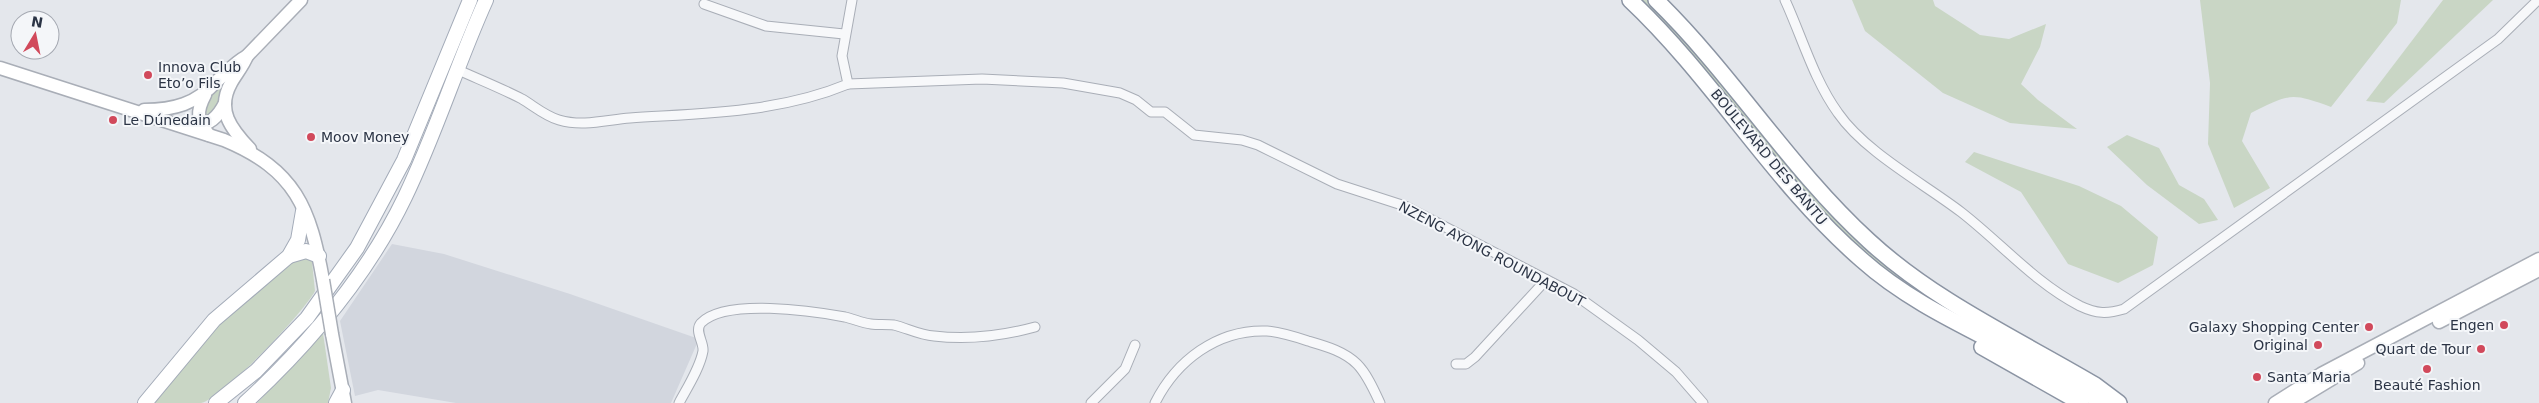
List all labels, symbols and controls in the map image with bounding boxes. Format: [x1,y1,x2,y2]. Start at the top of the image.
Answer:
north arrow [10,10,60,60]
text: N [30,13,44,31]
place label: Innova Club Eto’o Fils [158,59,241,91]
marker: Innova Club Eto’o Fils [142,69,154,81]
street label: BOULEVARD DES BANTU [1708,86,1830,228]
place label: Le Dúnedain [123,112,211,128]
marker: Le Dúnedain [107,114,119,126]
place label: Moov Money [321,129,409,145]
marker: Moov Money [305,131,317,143]
street label: NZENG AYONG ROUNDABOUT [1396,198,1588,310]
place label: Engen [2450,317,2494,333]
place label: Galaxy Shopping Center [2189,319,2359,335]
marker: Engen [2498,319,2510,331]
marker: Galaxy Shopping Center [2363,321,2375,333]
place label: Original [2253,337,2308,353]
marker: Original [2312,339,2324,351]
place label: Quart de Tour [2376,341,2471,357]
marker: Quart de Tour [2475,343,2487,355]
marker: Beauté Fashion [2421,363,2433,375]
place label: Santa Maria [2267,369,2351,385]
marker: Santa Maria [2251,371,2263,383]
place label: Beauté Fashion [2373,377,2481,393]

